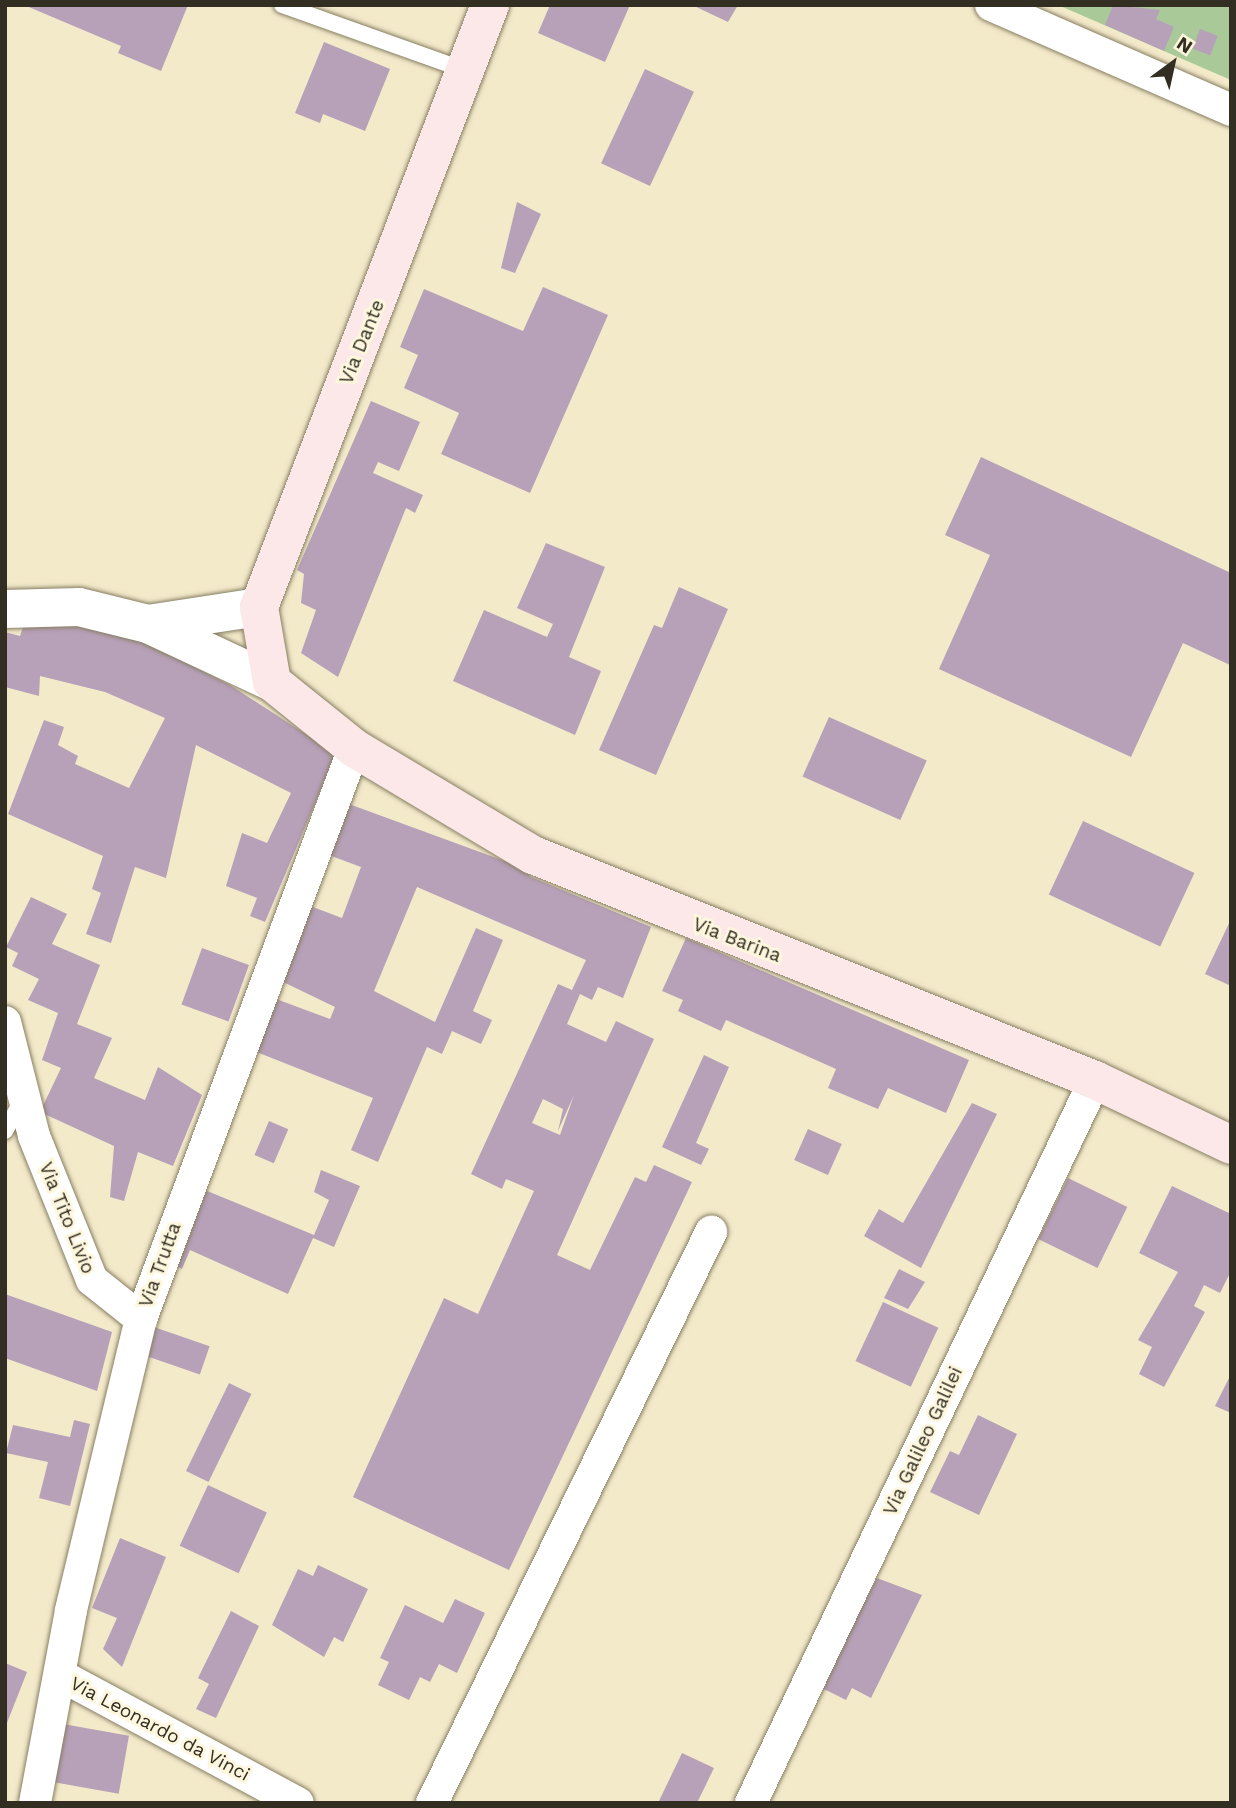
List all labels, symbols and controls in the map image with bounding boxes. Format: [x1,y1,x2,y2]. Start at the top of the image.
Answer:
north arrow [1138,28,1208,98]
text: N [1173,31,1197,58]
street label: Via Dante [335,296,389,388]
street label: Via Barina [689,913,785,967]
street label: Via Tito Livio [34,1158,100,1278]
street label: Via Trutta [134,1219,186,1311]
street label: Via Galileo Galilei [878,1363,968,1519]
street label: Via Leonardo da Vinci [66,1672,254,1786]

